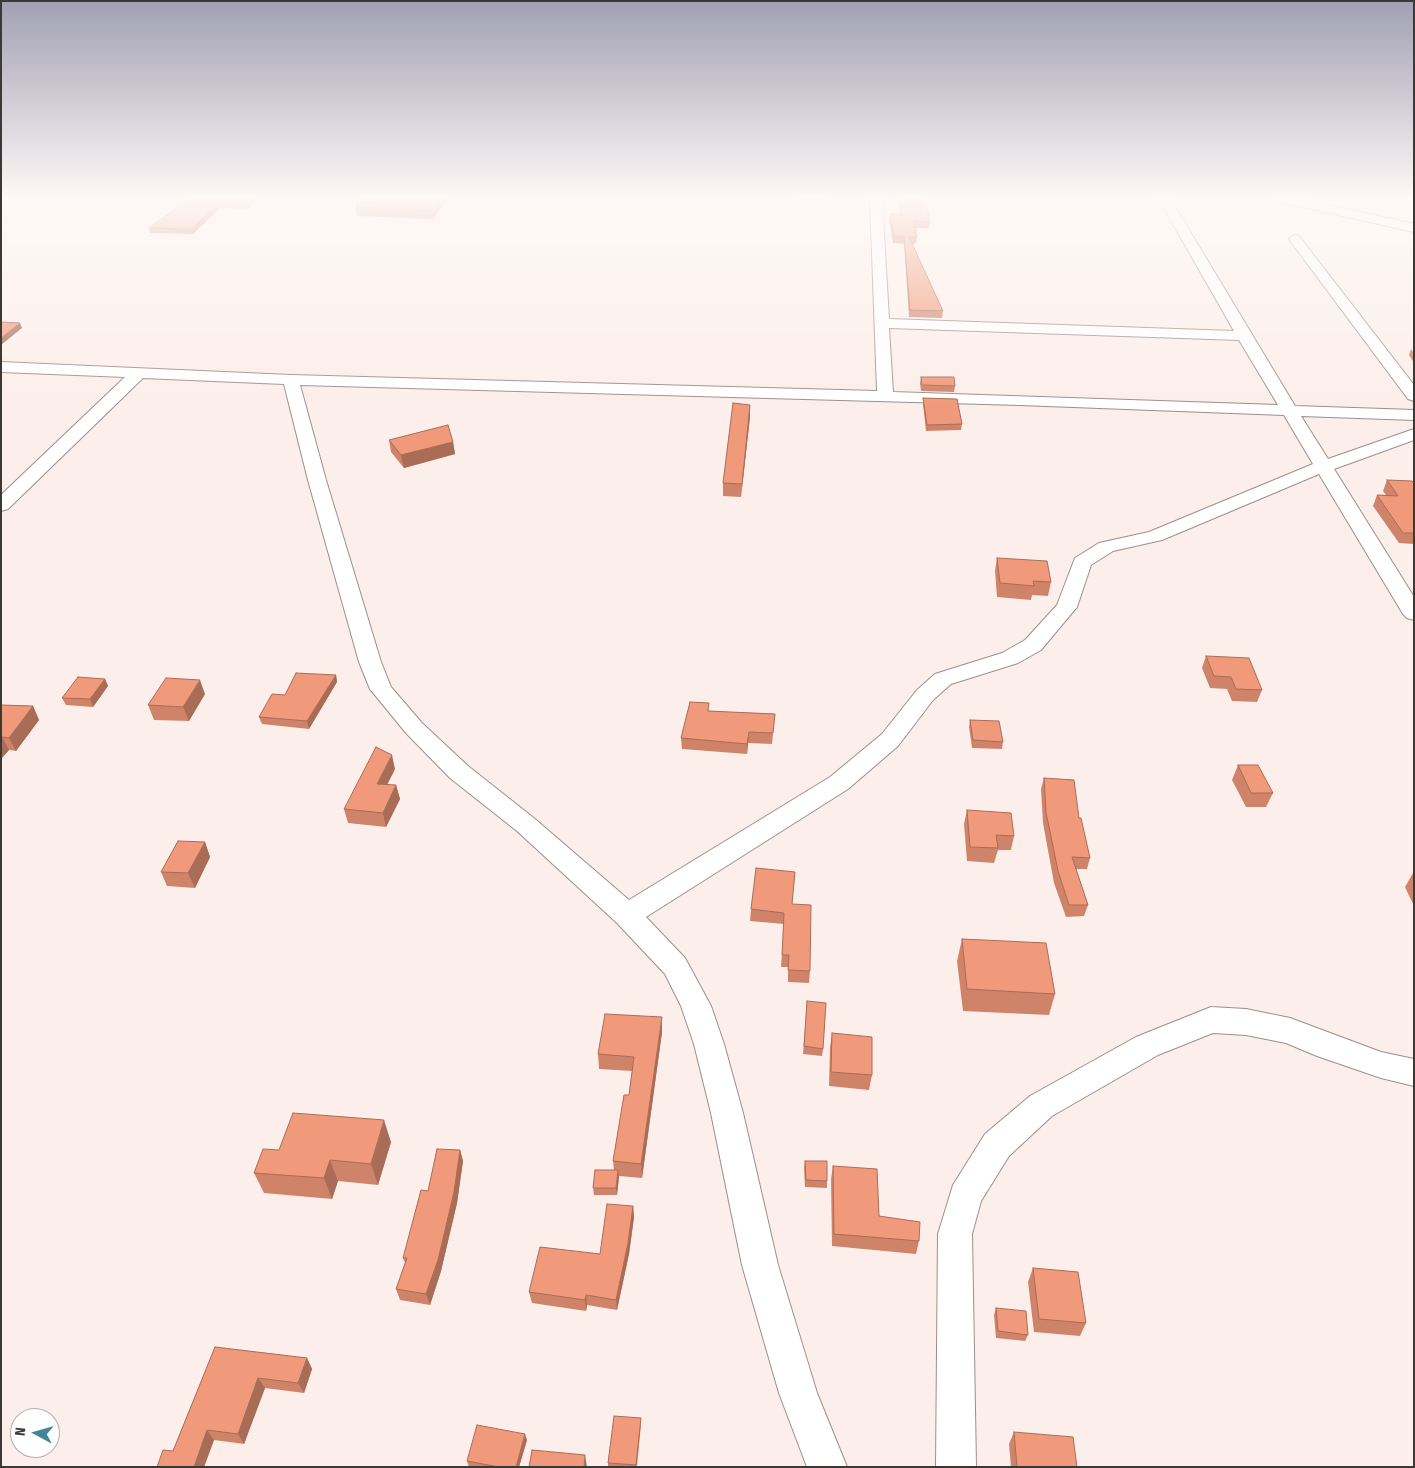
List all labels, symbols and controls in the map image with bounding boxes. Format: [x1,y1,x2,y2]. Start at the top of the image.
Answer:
north arrow [10,1408,60,1458]
text: N [12,1426,29,1437]

